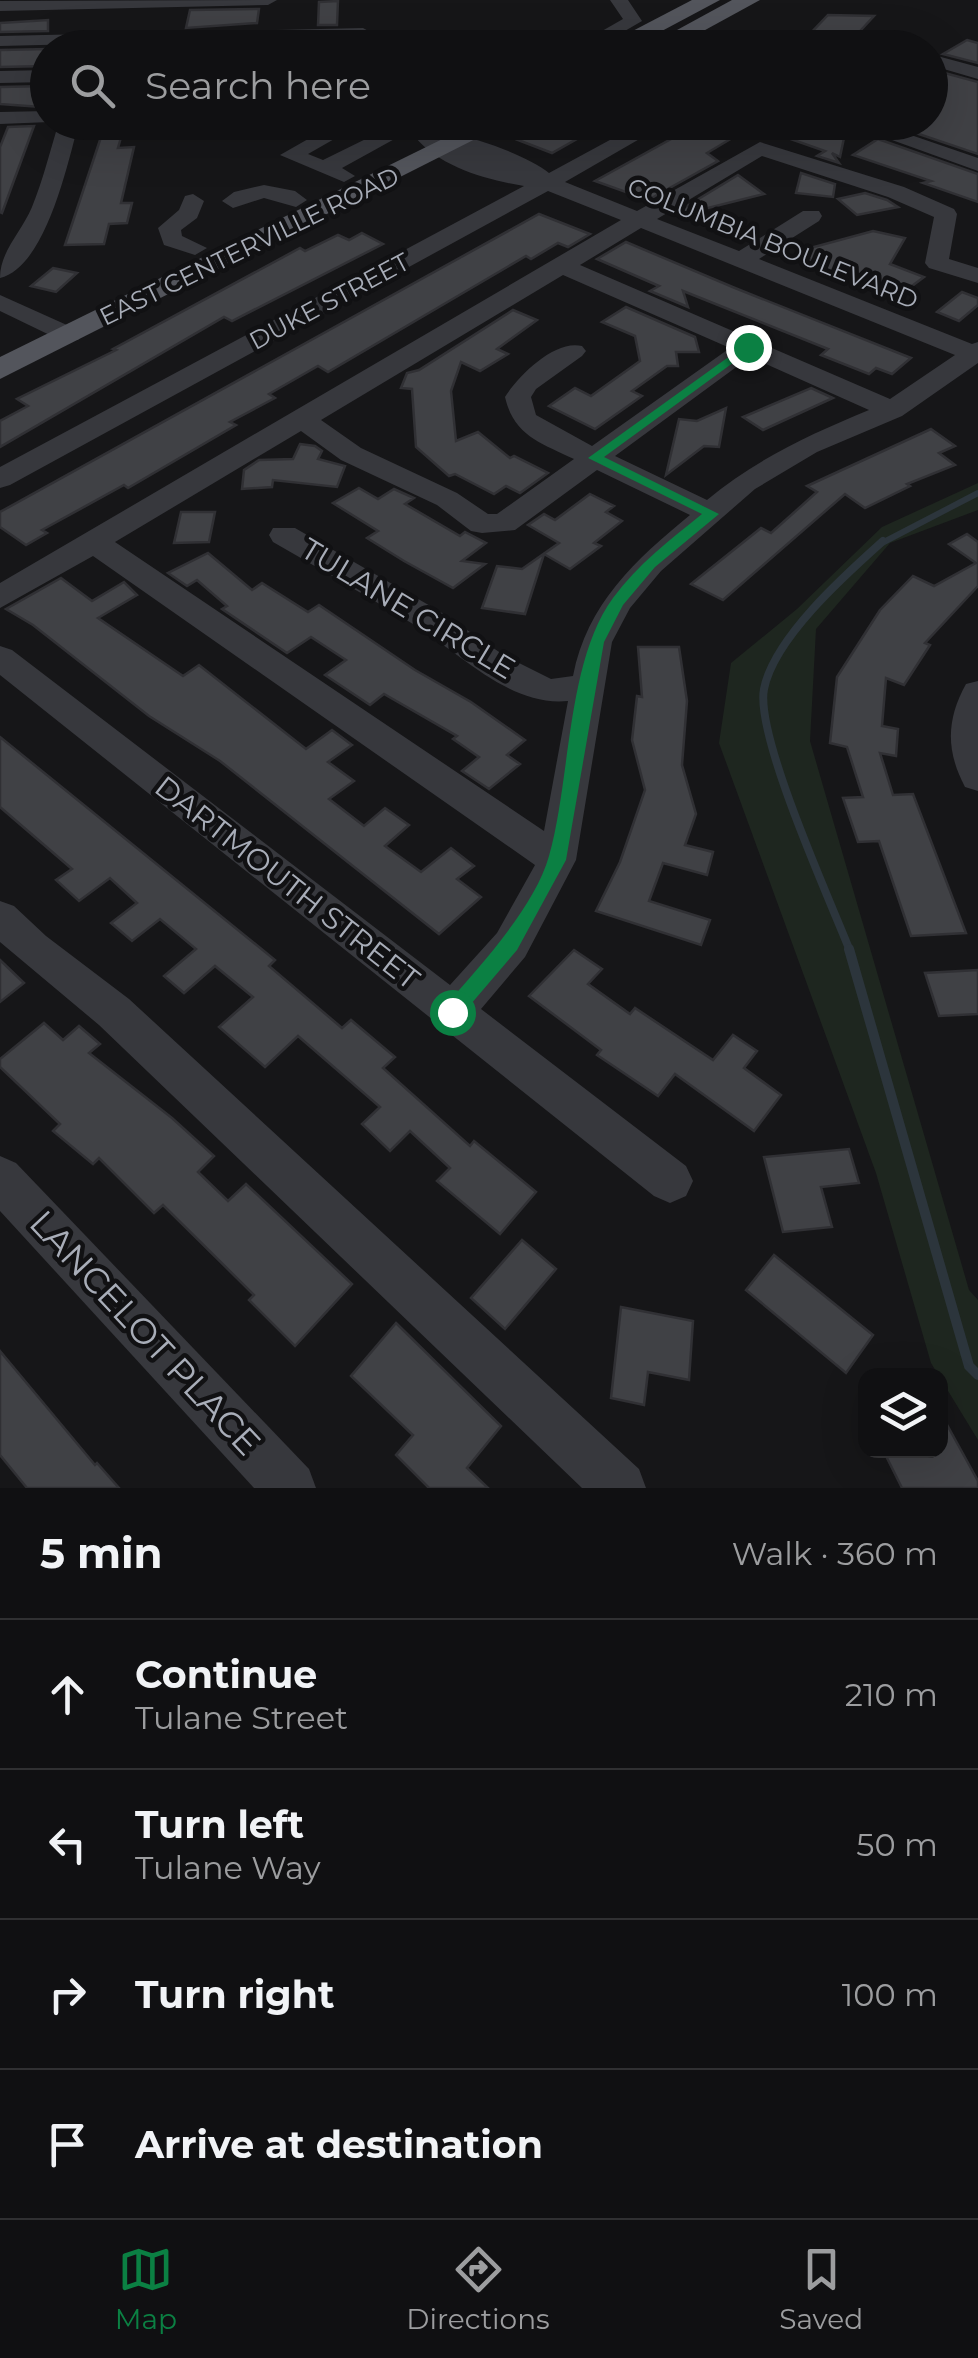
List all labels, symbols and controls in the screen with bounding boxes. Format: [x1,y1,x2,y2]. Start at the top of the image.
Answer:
search box [30,30,948,140]
icon: search [65,58,120,113]
text: Search here [145,62,371,109]
street label: EAST CENTERVILLE ROAD [94,160,404,332]
street label: COLUMBIA BOULEVARD [623,171,923,315]
street label: DUKE STREET [244,246,415,356]
route end [726,325,772,371]
street label: TULANE CIRCLE [295,530,522,687]
street label: DARTMOUTH STREET [148,768,428,998]
route start [430,990,476,1036]
street label: LANCELOT PLACE [21,1201,270,1464]
map controls [858,1368,948,1458]
button: layers [858,1368,948,1458]
text: 5 min [40,1527,163,1579]
text: Walk · 360 m [732,1534,938,1573]
text: Continue [135,1651,317,1698]
icon: ahead [40,1667,95,1722]
text: 210 m [845,1675,938,1714]
text: Tulane Street [135,1698,348,1737]
text: Turn left [135,1801,304,1848]
icon: left [40,1817,95,1872]
text: 50 m [856,1825,938,1864]
text: Tulane Way [135,1848,321,1887]
icon: right [40,1967,95,2022]
text: Turn right [135,1971,334,2018]
text: 100 m [842,1975,938,2014]
icon: arrive [40,2117,95,2172]
text: Arrive at destination [135,2121,543,2168]
tab: Map [115,2242,177,2336]
tab: Directions [406,2242,550,2336]
tab: Saved [779,2242,863,2336]

